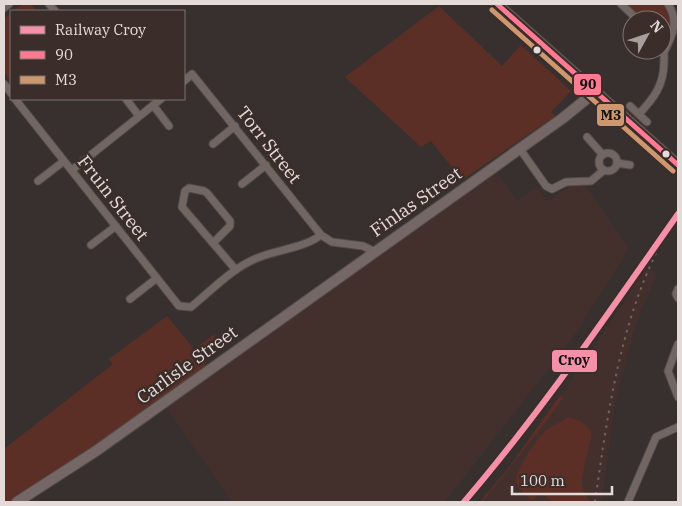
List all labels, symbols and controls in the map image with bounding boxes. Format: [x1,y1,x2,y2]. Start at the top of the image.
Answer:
legend [10,10,185,100]
north arrow [622,10,672,60]
text: N [647,17,667,37]
text: Railway Croy [55,20,146,39]
text: 90 [55,45,73,64]
unlabelled marker [532,45,542,55]
text: M3 [55,70,77,89]
line badge: 90 [573,73,602,96]
text: 90 [580,75,596,93]
street label: Torr Street [232,101,307,188]
line badge: M3 [596,103,625,127]
text: M3 [601,106,621,124]
unlabelled marker [661,149,671,159]
street label: Fruin Street [73,150,154,245]
street label: Finlas Street [365,162,466,242]
street label: Carlisle Street [132,320,242,409]
line badge: Croy [551,349,598,373]
text: Croy [558,351,590,369]
scale bar [512,464,612,496]
text: 100 m [520,471,565,490]

